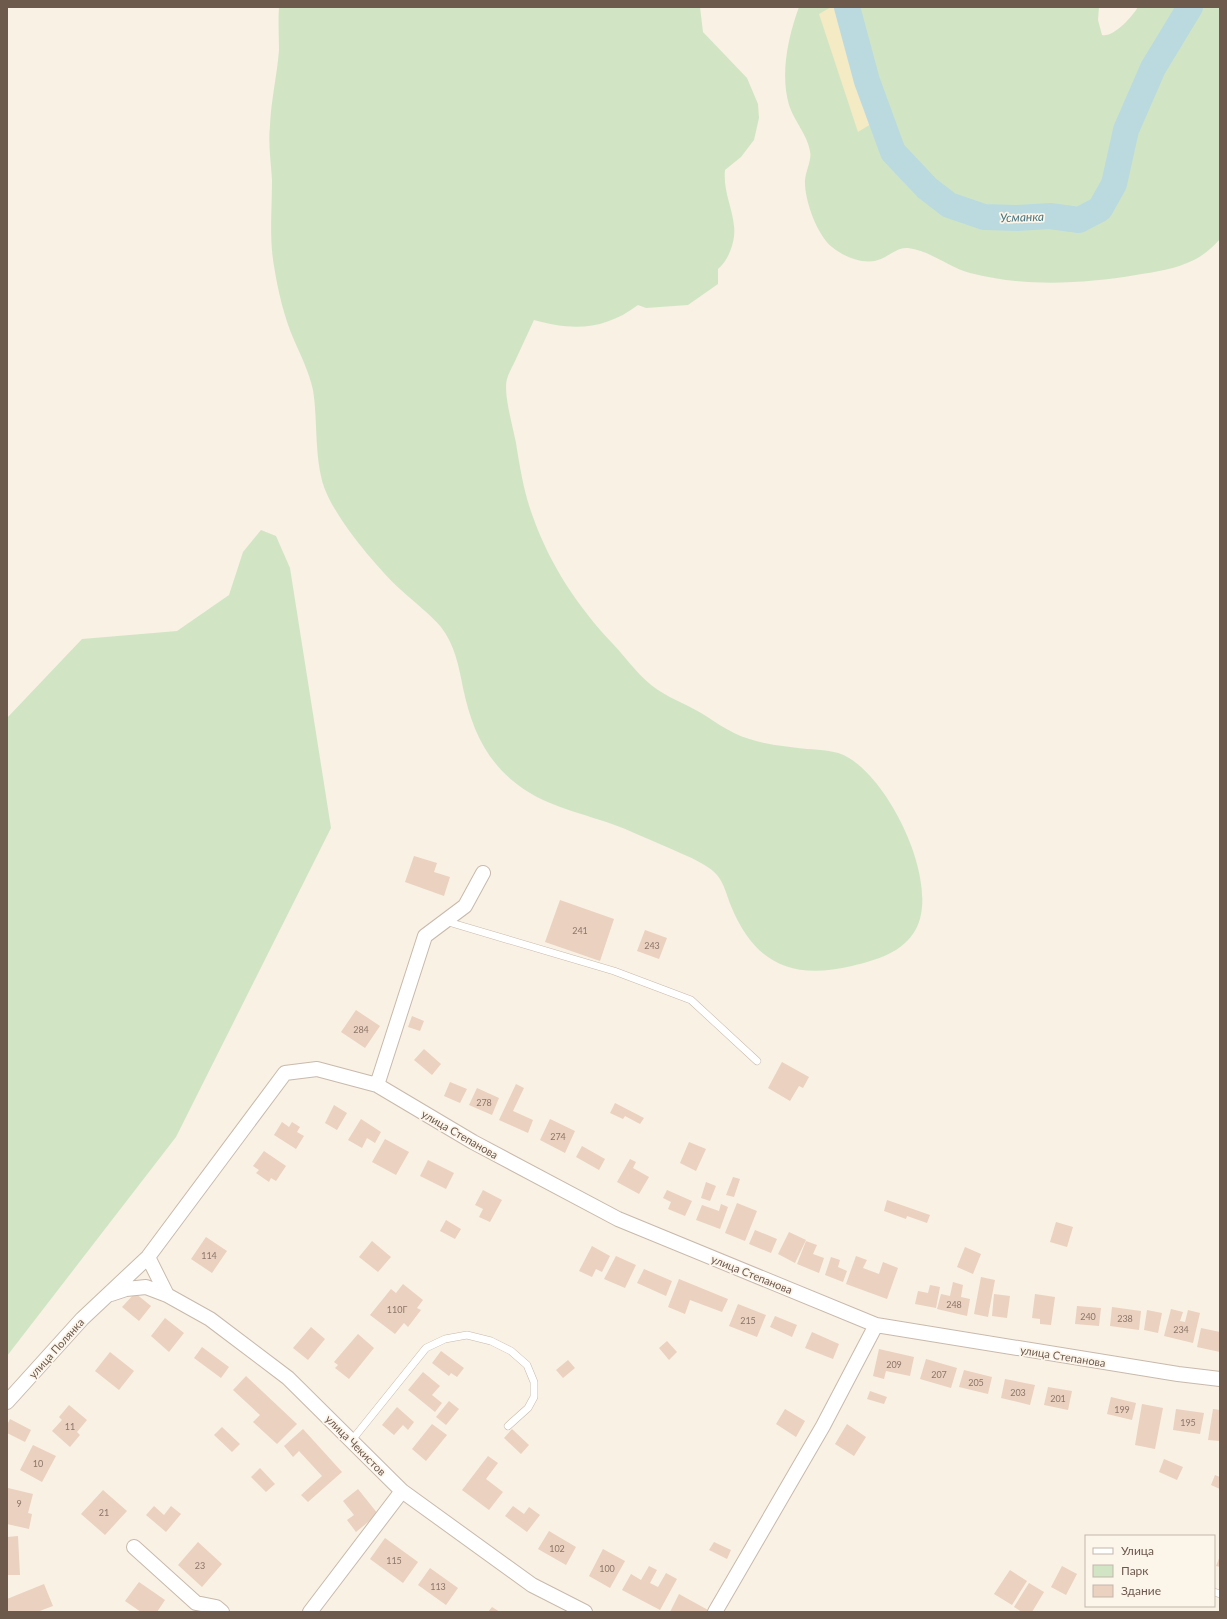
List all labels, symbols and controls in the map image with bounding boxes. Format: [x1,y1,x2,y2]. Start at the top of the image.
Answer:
water label: Усманка [1000,209,1044,225]
house number: 241 [572,925,588,936]
house number: 243 [644,940,660,951]
house number: 284 [353,1024,369,1035]
house number: 278 [476,1097,492,1108]
street label: улица Степанова [419,1107,501,1161]
house number: 274 [550,1131,566,1142]
house number: 114 [201,1250,217,1261]
street label: улица Степанова [710,1252,794,1296]
house number: 248 [946,1299,962,1310]
house number: 110Г [387,1304,407,1315]
house number: 240 [1080,1311,1096,1322]
house number: 238 [1117,1313,1133,1324]
street label: улица Полянка [26,1315,86,1381]
house number: 215 [740,1315,756,1326]
house number: 234 [1173,1324,1189,1335]
street label: улица Степанова [1019,1343,1107,1369]
house number: 209 [886,1359,902,1370]
house number: 207 [931,1369,947,1380]
house number: 205 [968,1377,984,1388]
house number: 203 [1010,1387,1026,1398]
house number: 201 [1050,1393,1066,1404]
house number: 199 [1114,1404,1130,1415]
street label: улица Чекистов [323,1412,389,1478]
house number: 195 [1180,1417,1196,1428]
house number: 11 [65,1421,75,1432]
house number: 10 [33,1458,43,1469]
house number: 9 [16,1498,22,1509]
house number: 21 [99,1507,109,1518]
legend [1085,1535,1215,1607]
house number: 102 [549,1543,565,1554]
text: Улица [1121,1543,1154,1558]
house number: 115 [386,1555,402,1566]
house number: 23 [195,1560,205,1571]
house number: 100 [599,1563,615,1574]
text: Парк [1121,1563,1149,1578]
house number: 113 [430,1581,446,1592]
text: Здание [1121,1583,1161,1598]

